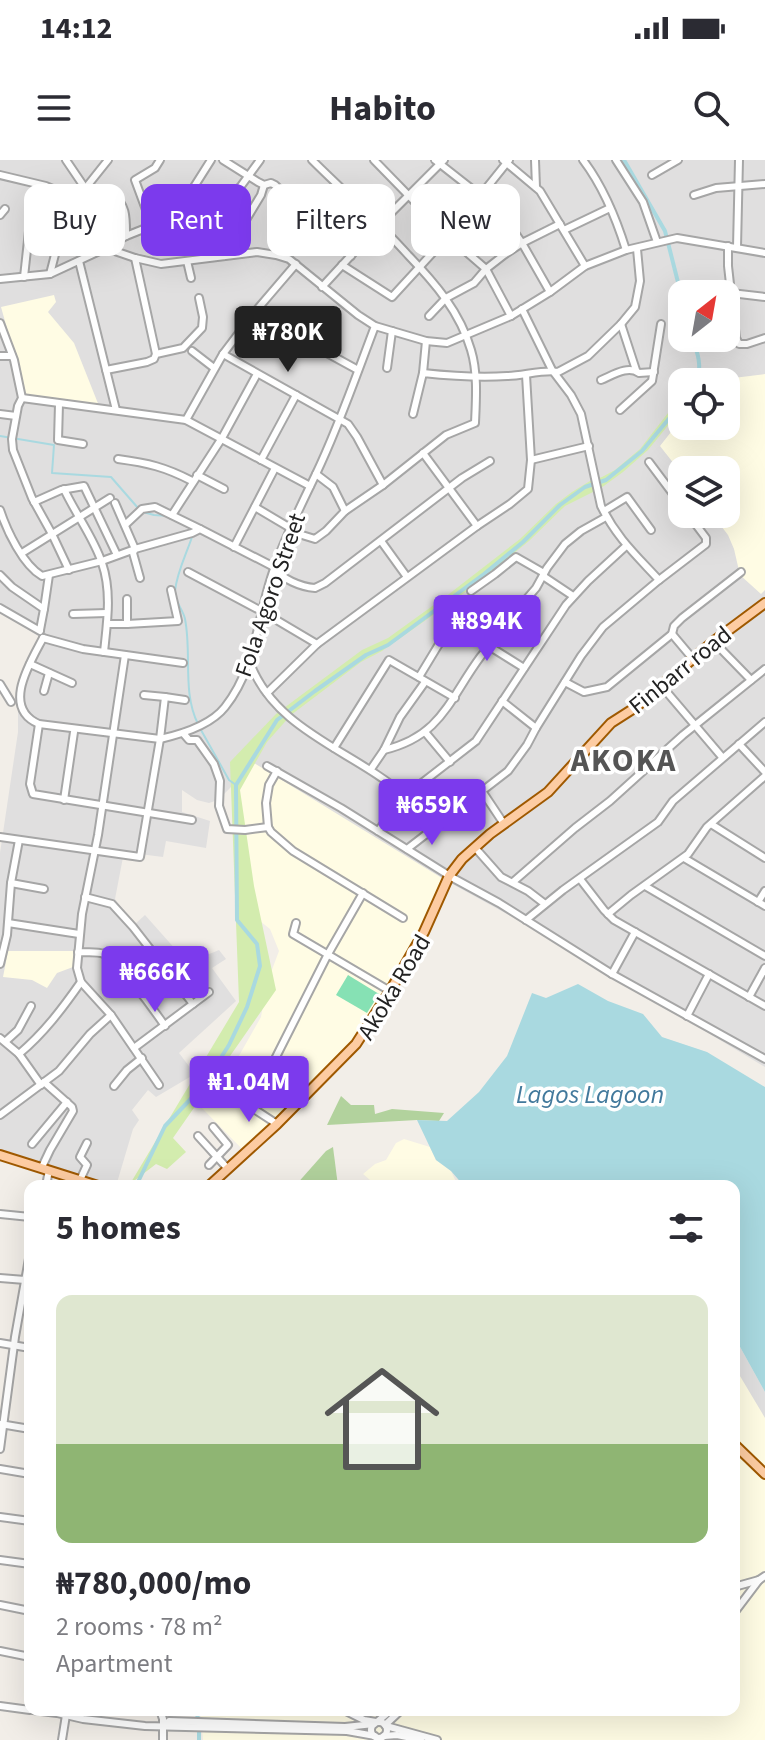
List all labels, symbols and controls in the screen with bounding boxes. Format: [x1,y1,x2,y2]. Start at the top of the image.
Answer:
text: 14:12 [40,7,112,50]
text: Habito [329,83,436,134]
icon: menu [32,86,76,130]
icon: search [689,86,733,130]
chip: Buy [24,184,125,256]
chip: Rent [141,184,251,256]
chip: Filters [267,184,395,256]
chip: New [411,184,520,256]
north arrow [668,280,740,352]
map controls [668,280,740,528]
pin: ₦780K [232,306,344,374]
text: ₦780K [253,313,323,350]
button: locate [668,368,740,440]
button: layers [668,456,740,528]
street label: Fola Agoro Street [226,508,315,682]
pin: ₦894K [431,595,543,663]
text: ₦894K [452,602,522,639]
street label: Finbarr road [621,618,739,723]
district label: AKOKA [570,738,677,784]
pin: ₦659K [376,779,488,847]
text: ₦659K [397,786,467,823]
street label: Akoka Road [349,928,440,1047]
pin: ₦666K [99,946,211,1014]
text: ₦666K [120,953,190,990]
pin: ₦1.04M [184,1056,314,1124]
text: ₦1.04M [208,1063,290,1100]
water label: Lagos Lagoon [516,1076,664,1113]
text: 5 homes [56,1204,181,1253]
icon: filters [664,1206,708,1250]
icon: home [310,1347,454,1491]
text: ₦780,000/mo [56,1559,251,1608]
text: 2 rooms · 78 m² [56,1608,223,1645]
text: Apartment [56,1645,173,1682]

